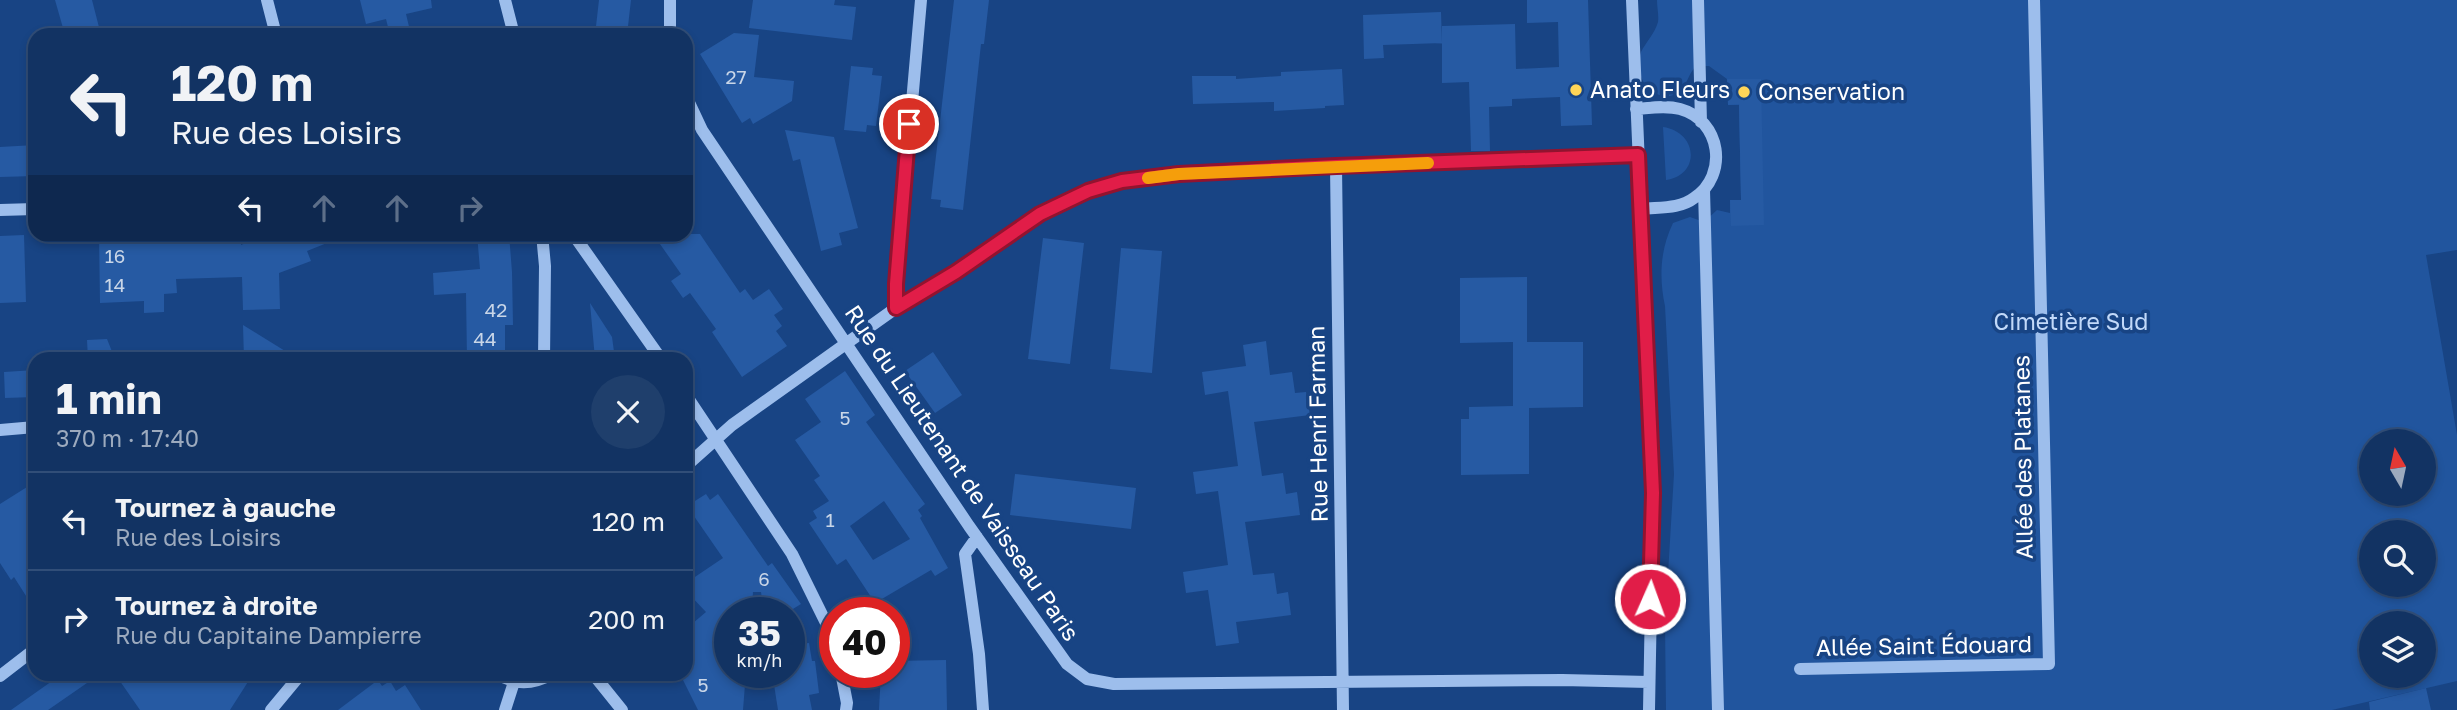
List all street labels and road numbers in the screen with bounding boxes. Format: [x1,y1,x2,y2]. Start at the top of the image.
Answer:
street label: Rue du Lieutenant de Vaisseau Paris [840,299,1086,646]
street label: Rue Henri Farman [1301,325,1333,523]
street label: Allée des Platanes [2006,355,2038,559]
street label: Allée Saint Édouard [1816,629,2032,661]

